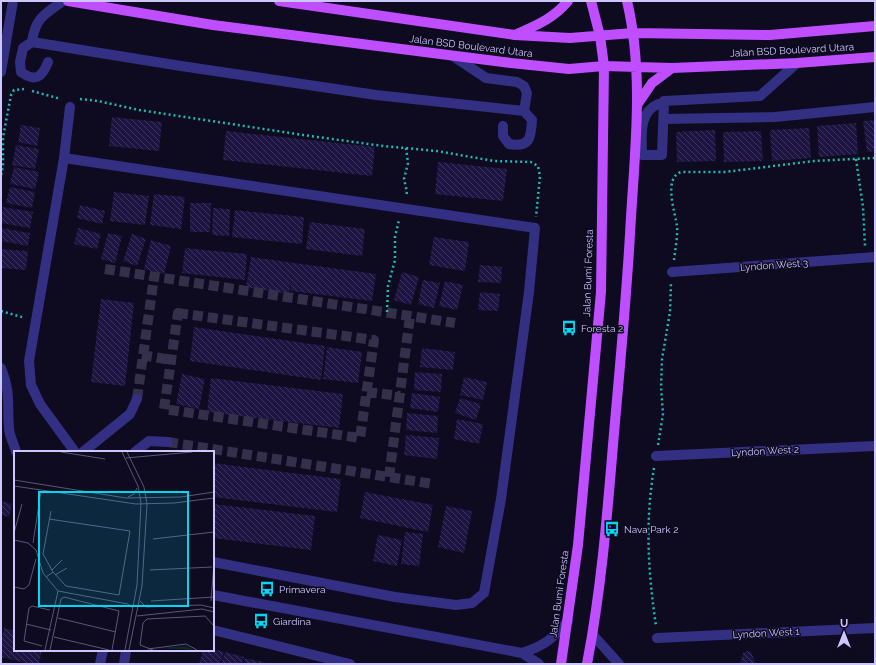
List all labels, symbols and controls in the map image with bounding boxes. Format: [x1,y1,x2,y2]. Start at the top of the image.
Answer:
street label: Jalan BSD Boulevard Utara [409,33,533,59]
street label: Jalan BSD Boulevard Utara [730,41,854,59]
street label: Jalan Bumi Foresta [581,229,595,317]
street label: Lyndon West 3 [740,257,808,273]
bus stop icon: Foresta 2 [560,319,578,337]
place label: Foresta 2 [581,323,623,334]
street label: Lyndon West 2 [731,444,799,458]
inset map [14,451,214,651]
bus stop icon: Nava Park 2 [603,520,621,538]
place label: Nava Park 2 [624,524,678,535]
street label: Jalan Bumi Foresta [547,550,571,638]
bus stop icon: Primavera [258,580,276,598]
place label: Primavera [279,584,325,595]
bus stop icon: Giardina [252,612,270,630]
north arrow [824,613,864,653]
place label: Giardina [273,616,311,627]
text: U [840,617,848,630]
street label: Lyndon West 1 [732,626,801,640]

